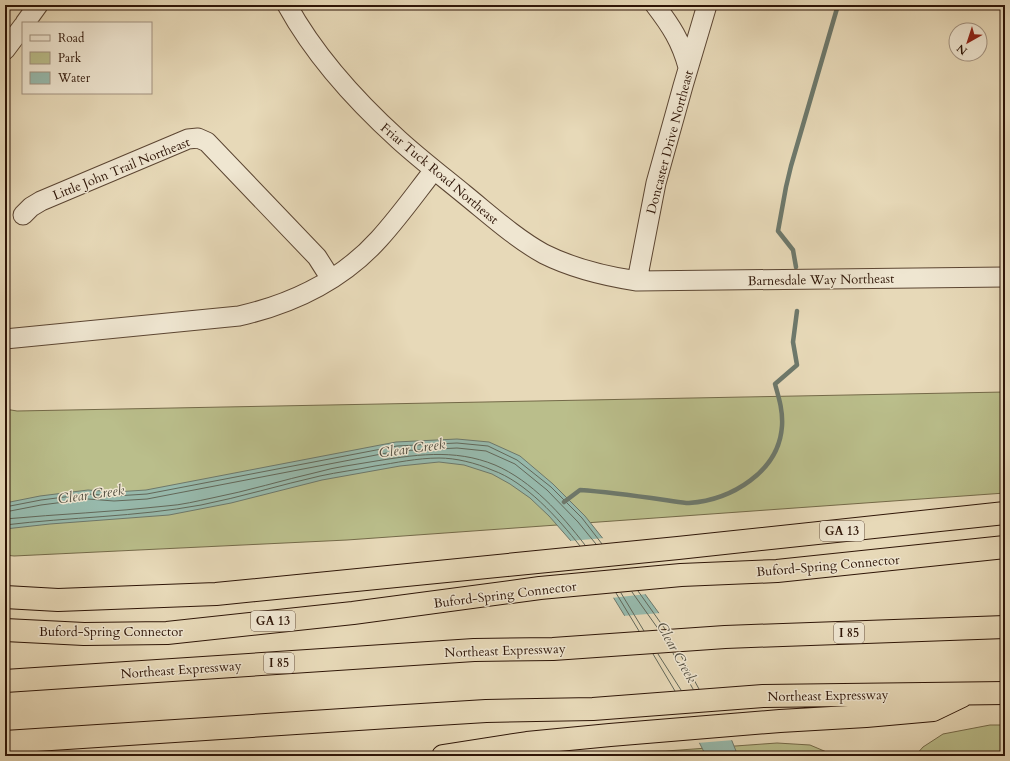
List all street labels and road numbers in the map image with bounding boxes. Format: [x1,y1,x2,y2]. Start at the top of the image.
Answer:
street label: Doncaster Drive Northeast [642,68,698,216]
street label: Friar Tuck Road Northeast [377,119,502,228]
street label: Little John Trail Northeast [50,133,193,205]
street label: Barnesdale Way Northeast [748,270,894,290]
road number: GA 13 [820,521,864,541]
street label: Buford-Spring Connector [756,551,901,581]
street label: Buford-Spring Connector [433,577,578,613]
road number: GA 13 [251,611,295,631]
street label: Buford-Spring Connector [39,623,183,641]
road number: I 85 [834,623,864,643]
street label: Northeast Expressway [444,640,566,662]
road number: I 85 [264,653,294,673]
street label: Northeast Expressway [120,657,242,683]
street label: Northeast Expressway [767,686,889,706]

